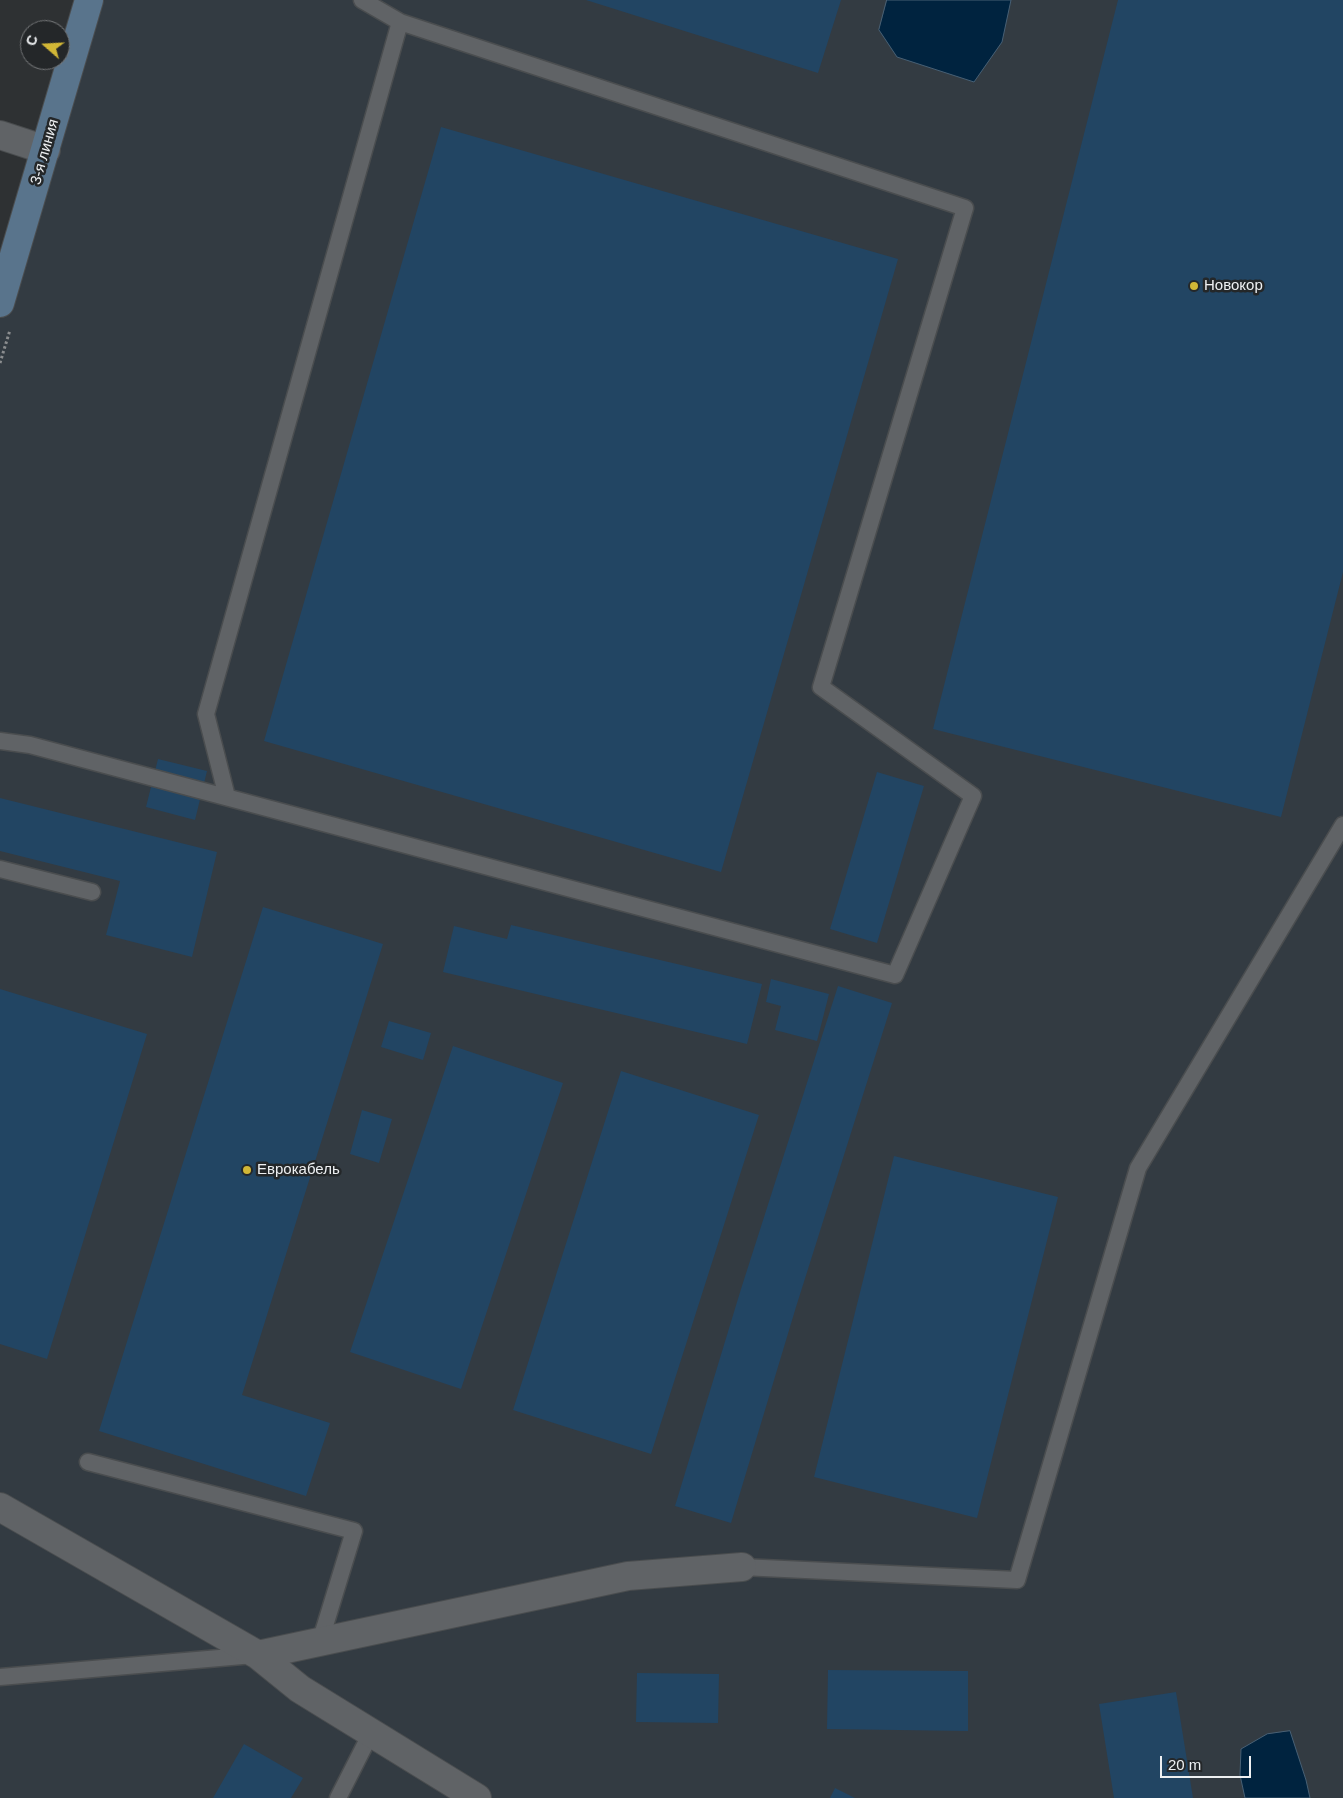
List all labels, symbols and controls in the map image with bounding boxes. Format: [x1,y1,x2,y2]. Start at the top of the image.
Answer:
north arrow [20,20,70,70]
text: С [23,33,41,48]
street label: 3-я линия [27,117,63,187]
place label: Новокор [1204,277,1263,295]
marker: Новокор [1188,280,1200,292]
place label: Еврокабель [257,1161,340,1179]
marker: Еврокабель [241,1164,253,1176]
scale bar [1163,1746,1254,1778]
text: 20 m [1168,1756,1201,1773]

